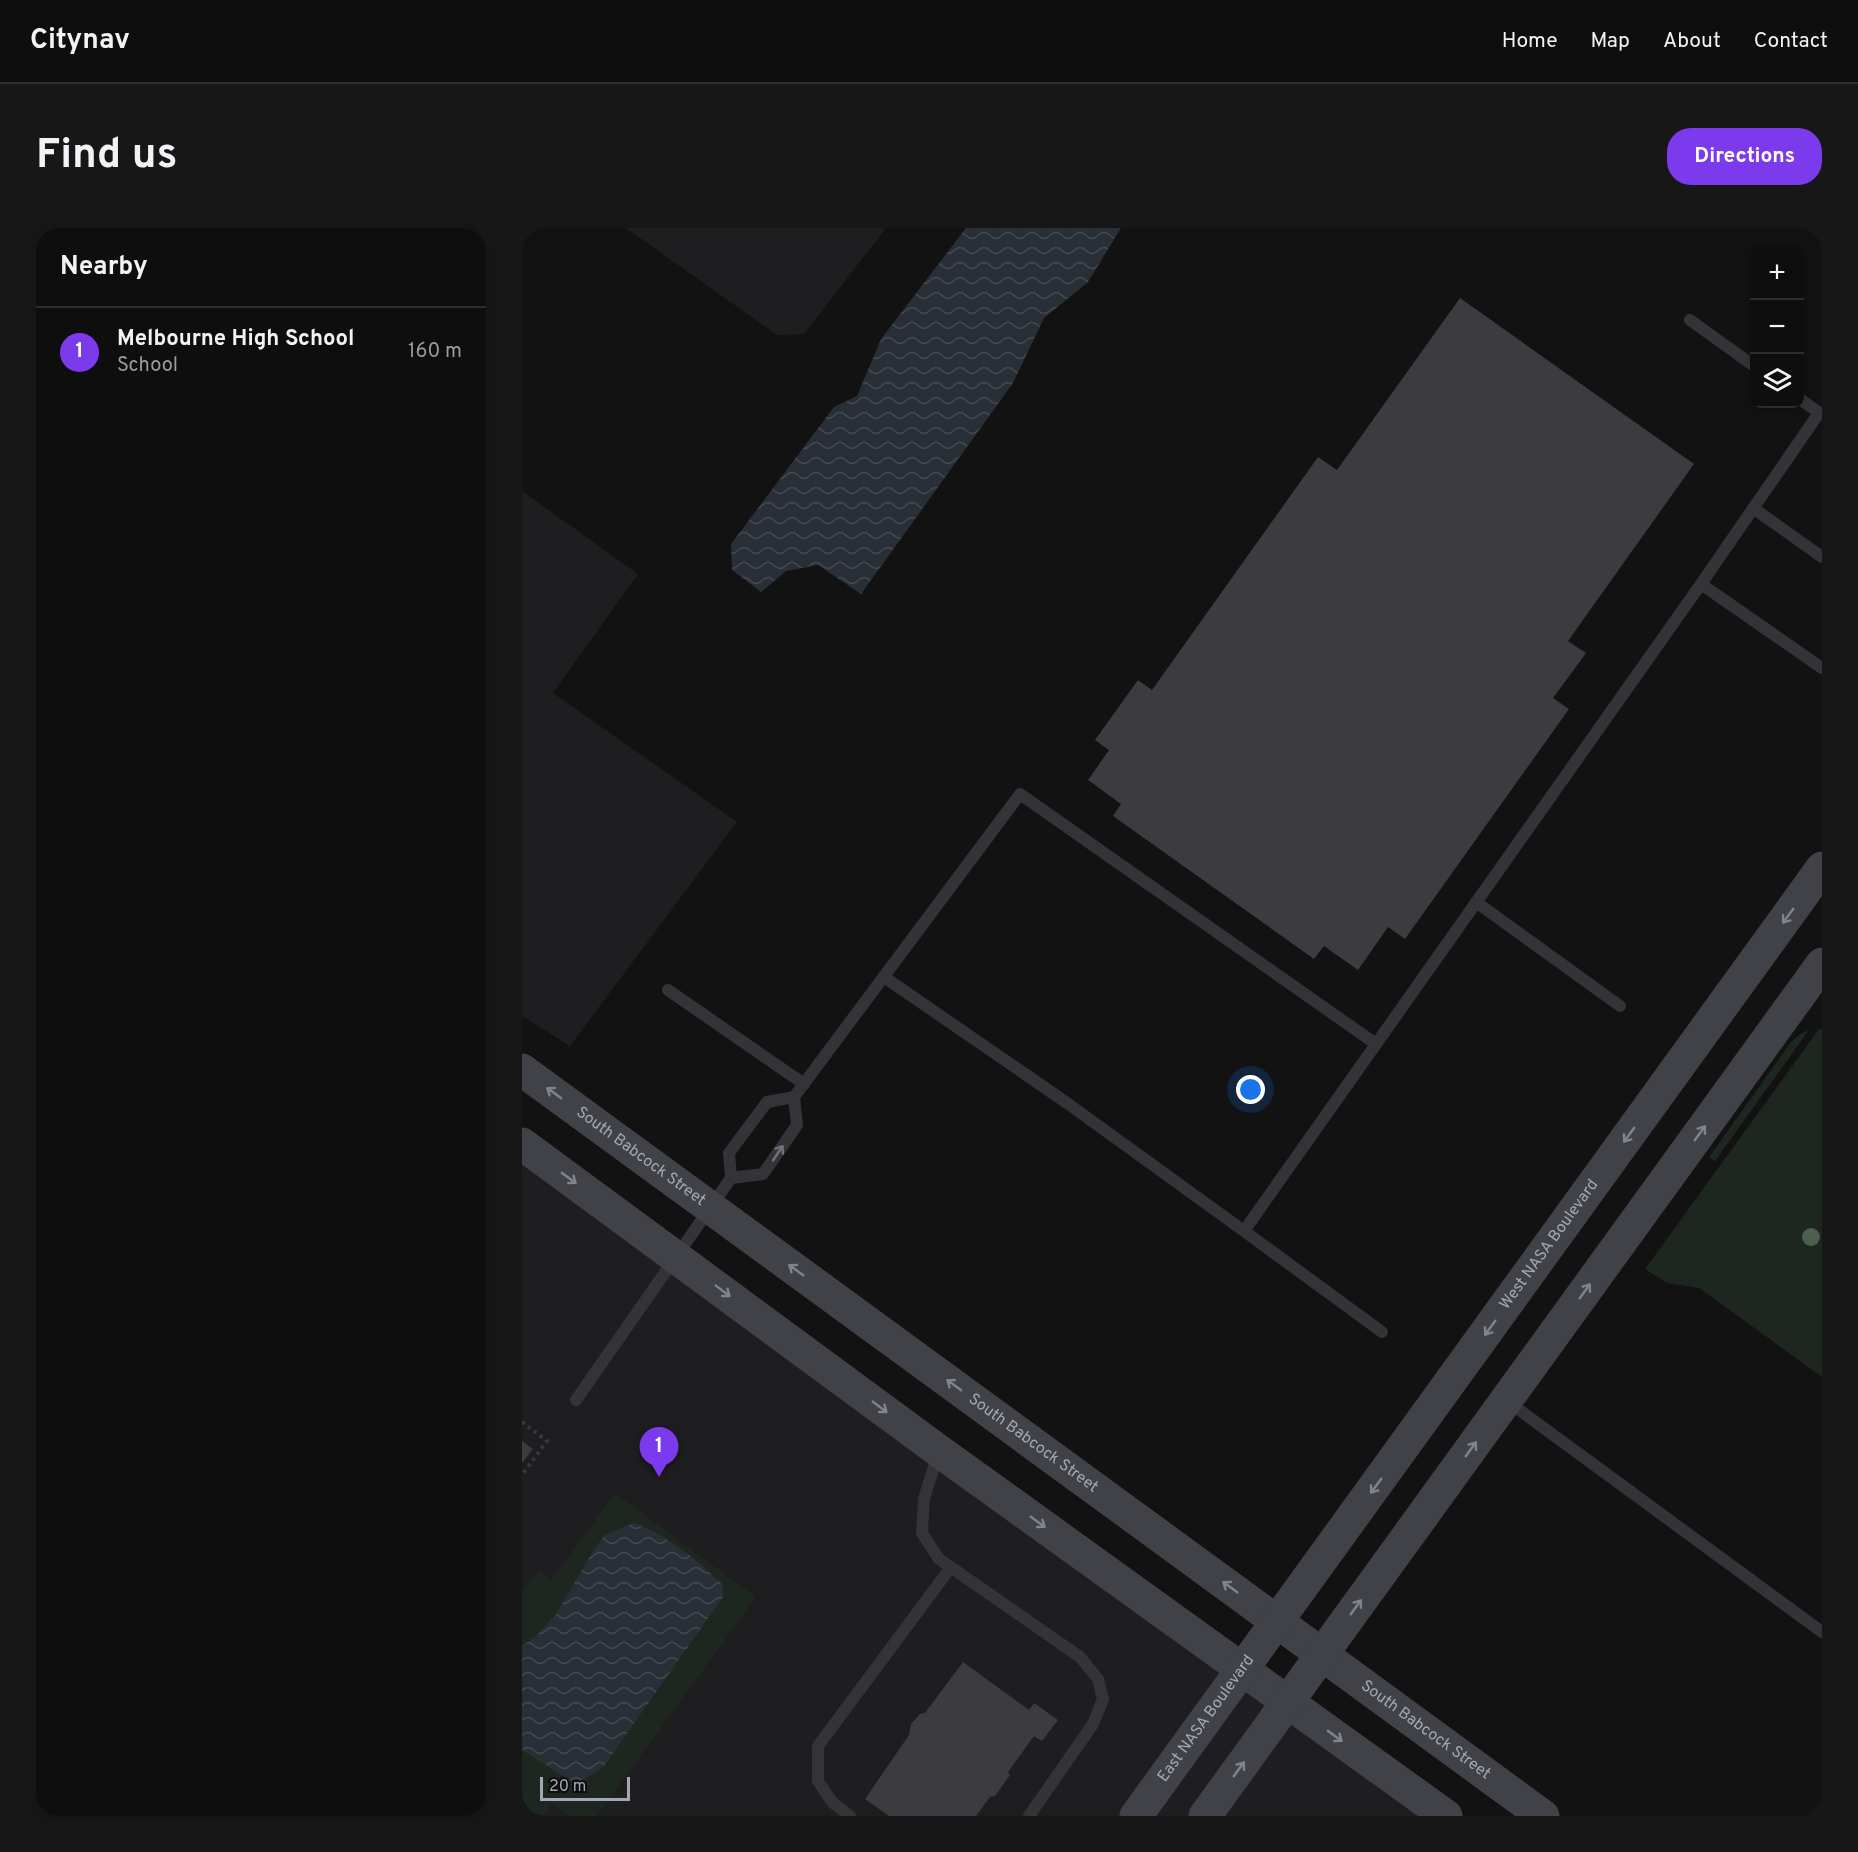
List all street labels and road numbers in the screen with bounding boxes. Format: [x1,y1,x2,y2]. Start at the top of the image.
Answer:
street label: South Babcock Street [572,1103,709,1211]
street label: West NASA Boulevard [1496,1176,1603,1314]
street label: South Babcock Street [964,1389,1102,1497]
street label: East NASA Boulevard [1154,1651,1259,1786]
street label: South Babcock Street [1357,1676,1494,1784]

